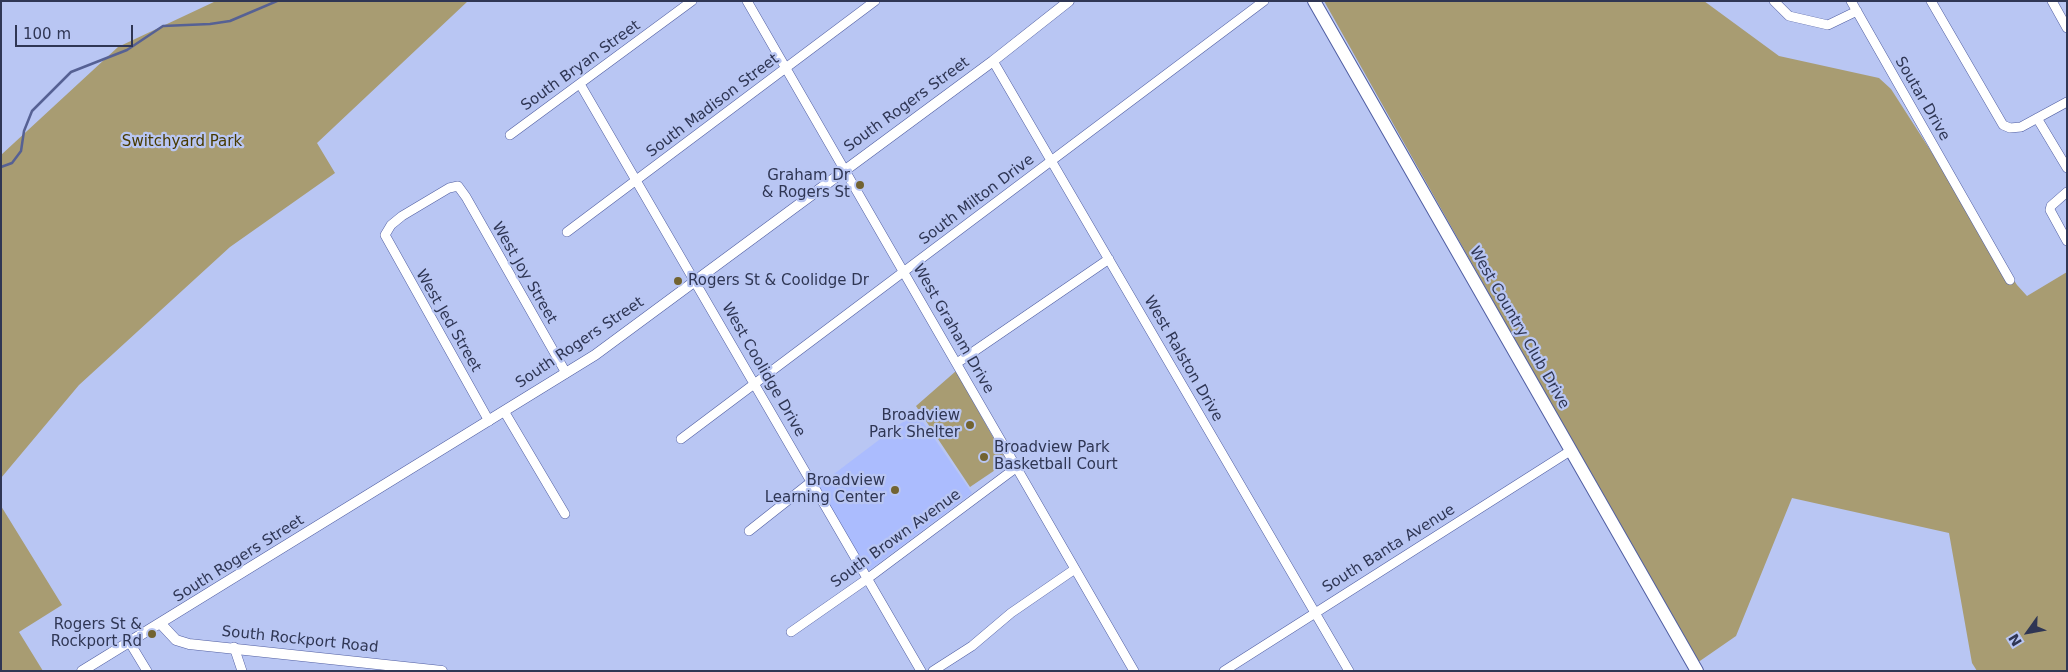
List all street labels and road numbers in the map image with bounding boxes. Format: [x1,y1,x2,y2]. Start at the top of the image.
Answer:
street label: South Bryan Street [518,17,644,115]
street label: South Madison Street [643,50,783,162]
street label: South Rogers Street [841,54,973,156]
street label: Soutar Drive [1891,54,1953,144]
street label: South Milton Drive [916,151,1038,249]
street label: West Joy Street [488,219,560,327]
street label: West Country Club Drive [1465,244,1573,412]
street label: West Graham Drive [909,261,997,397]
street label: West Jed Street [411,267,485,375]
street label: South Rogers Street [513,293,647,393]
street label: West Ralston Drive [1140,293,1226,425]
street label: West Coolidge Drive [717,300,809,440]
street label: South Brown Avenue [828,486,964,592]
street label: South Banta Avenue [1319,501,1459,597]
street label: South Rogers Street [170,512,308,606]
street label: South Rockport Road [221,623,379,657]

